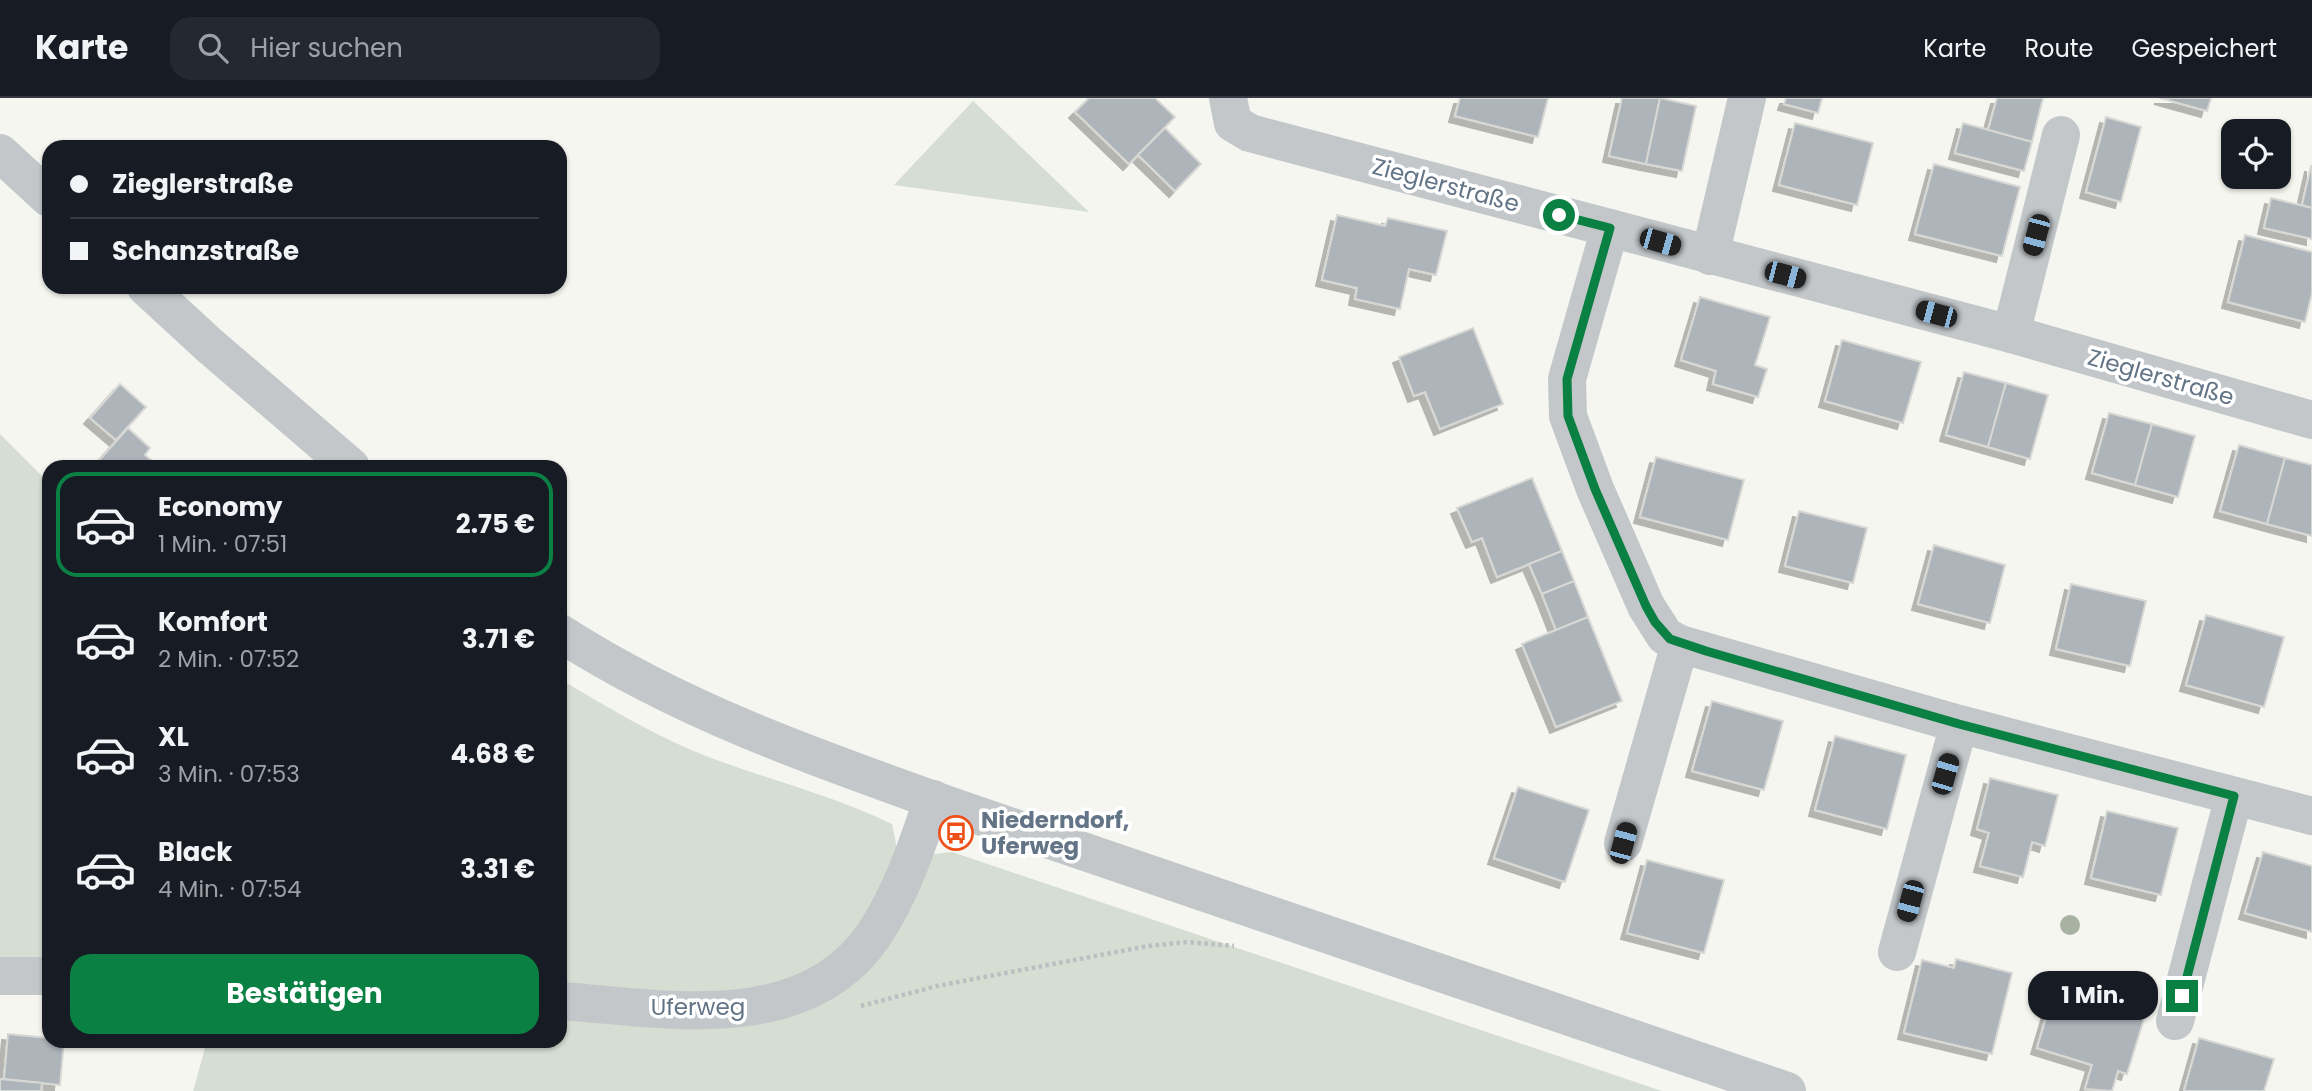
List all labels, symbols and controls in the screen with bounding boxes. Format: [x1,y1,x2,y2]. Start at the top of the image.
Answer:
search box [170,17,660,80]
text: Karte [35,24,128,71]
icon: search [194,29,232,67]
text: Hier suchen [250,30,403,66]
text: Karte [1923,32,1986,65]
text: Route [2024,32,2093,65]
text: Gespeichert [2131,32,2277,65]
map controls [2221,119,2291,189]
button: locate [2221,119,2291,189]
street label: Zieglerstraße [1369,150,1523,220]
text: Zieglerstraße [112,166,293,202]
route start [1543,199,1575,231]
car [2021,212,2052,258]
car [1637,226,1684,258]
text: Schanzstraße [112,233,299,269]
car [1762,259,1809,291]
car [1913,298,1960,330]
street label: Zieglerstraße [2084,341,2238,413]
text: Economy [158,489,282,525]
icon: car [74,493,137,556]
text: 2.75 € [456,506,535,542]
text: 1 Min. · 07:51 [158,528,287,560]
text: Komfort [158,604,268,640]
icon: car [74,608,137,671]
text: 3.71 € [462,621,535,657]
text: 2 Min. · 07:52 [158,643,299,675]
text: XL [158,719,189,755]
icon: car [74,723,137,786]
text: 4.68 € [450,736,535,772]
car [1930,751,1961,797]
text: 3 Min. · 07:53 [158,758,300,790]
place label: Niederndorf, Uferweg [981,804,1129,862]
bus stop icon: Niederndorf, Uferweg [937,814,975,852]
car [1608,820,1639,866]
text: Black [158,834,232,870]
icon: car [74,838,137,901]
text: 3.31 € [460,851,535,887]
text: 4 Min. · 07:54 [158,873,302,905]
car [1895,878,1926,924]
button: Bestätigen [70,954,539,1034]
callout: 1 Min. [2028,972,2158,1020]
text: 1 Min. [2061,979,2125,1011]
route end [2166,980,2198,1012]
street label: Uferweg [651,991,745,1023]

